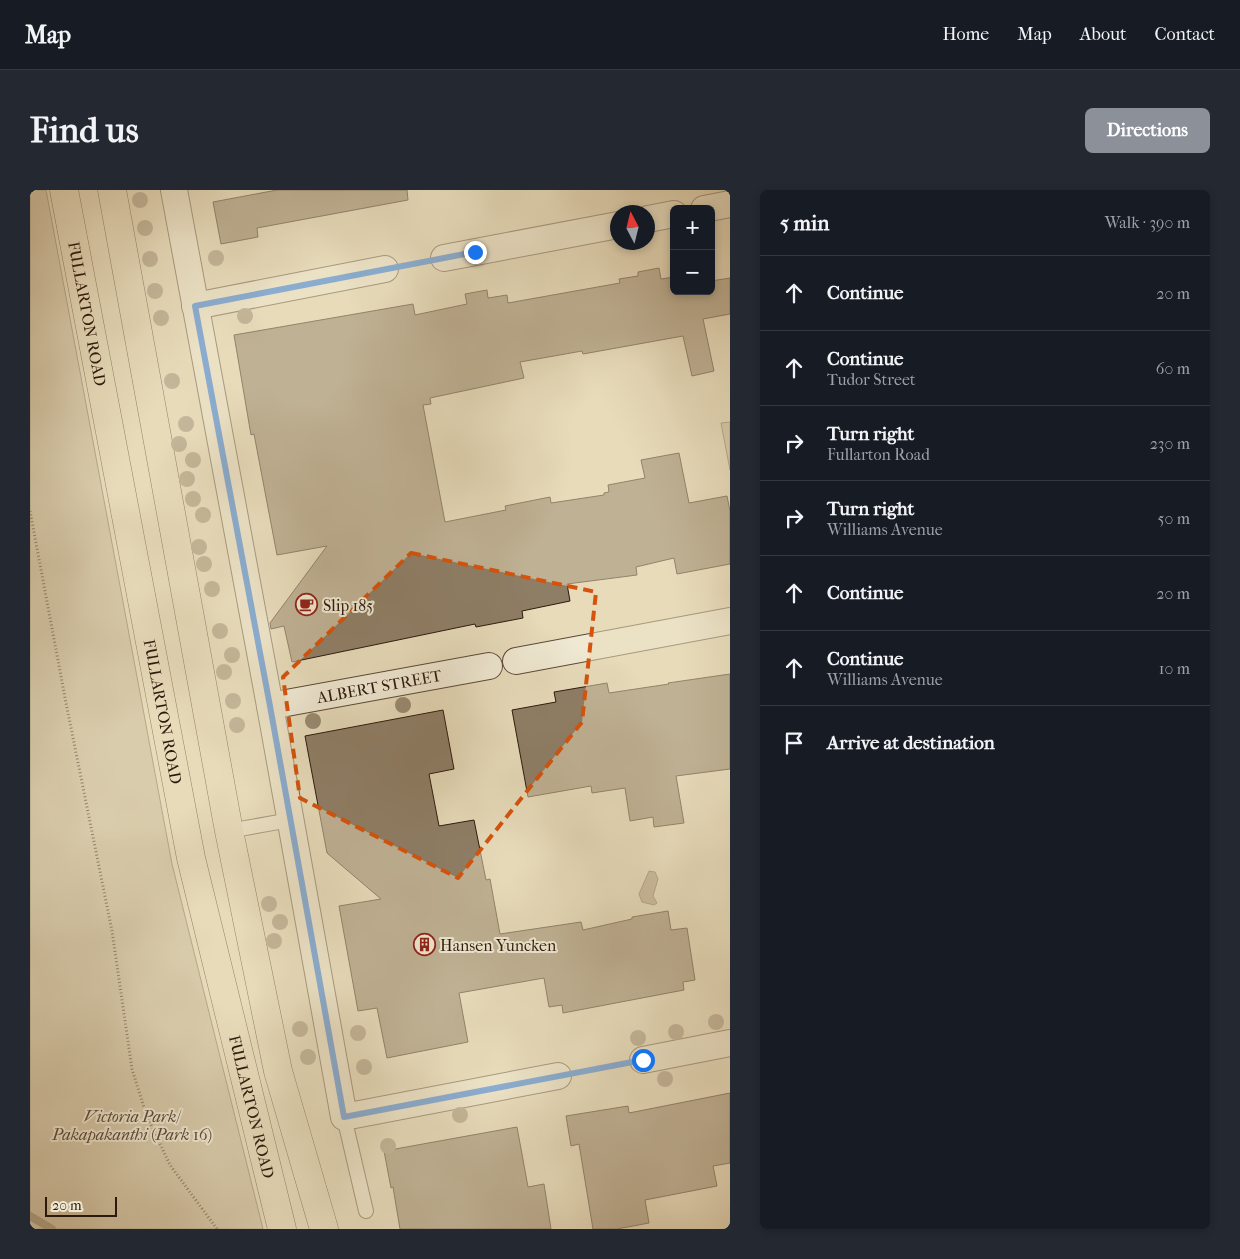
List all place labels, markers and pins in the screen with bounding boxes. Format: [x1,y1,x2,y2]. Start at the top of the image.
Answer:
cafe icon: Slip 185 [295,593,319,617]
place label: Slip 185 [323,596,373,615]
building icon: Hansen Yuncken [412,933,436,957]
place label: Hansen Yuncken [440,936,557,955]

